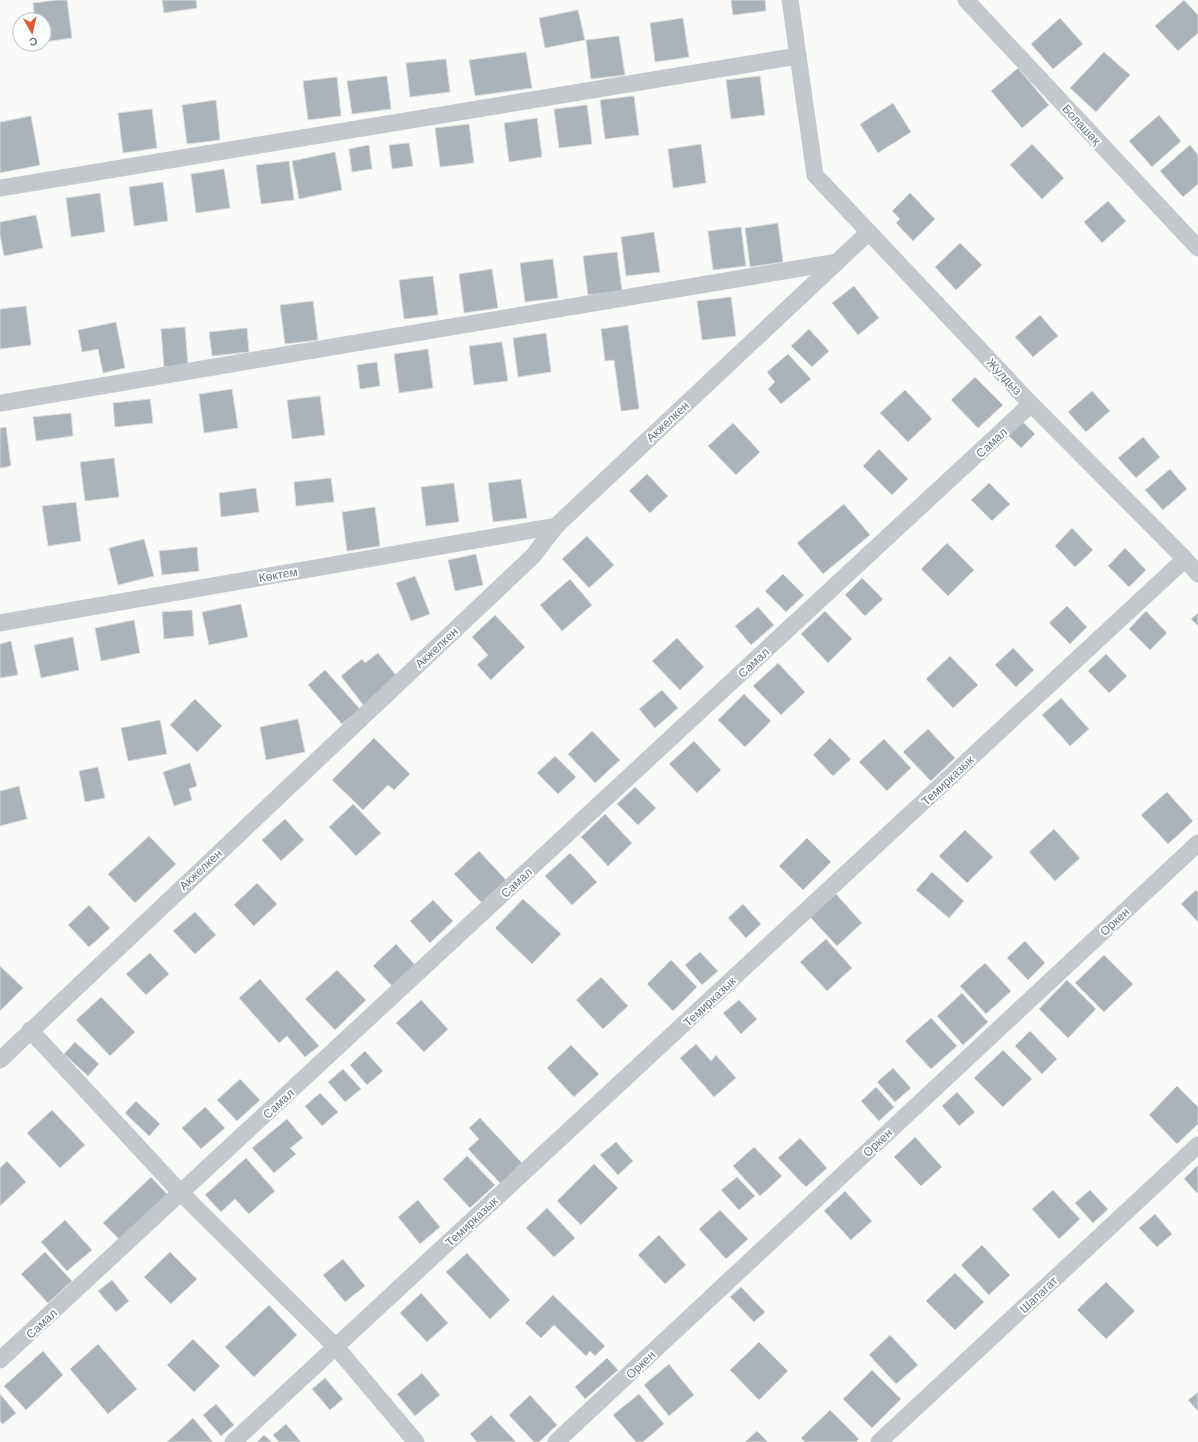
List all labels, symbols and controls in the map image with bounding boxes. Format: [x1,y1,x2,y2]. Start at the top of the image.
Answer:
north arrow [12,12,52,52]
text: С [29,35,39,49]
street label: Болашақ [1059,101,1105,148]
street label: Жулдыз [984,355,1026,398]
street label: Акжелкен [643,398,691,444]
street label: Самал [973,424,1009,460]
street label: Көктем [257,564,299,584]
street label: Акжелкен [412,624,460,670]
street label: Самал [735,644,771,680]
street label: Темирказык [918,752,977,808]
street label: Акжелкен [176,846,224,892]
street label: Самал [498,864,534,900]
street label: Оркен [1097,904,1132,939]
street label: Темирказык [680,973,739,1029]
street label: Самал [260,1085,296,1121]
street label: Оркен [860,1125,895,1160]
street label: Темирказык [442,1193,501,1249]
street label: Шапагат [1016,1273,1060,1315]
street label: Самал [23,1305,59,1341]
street label: Оркен [623,1347,658,1382]

